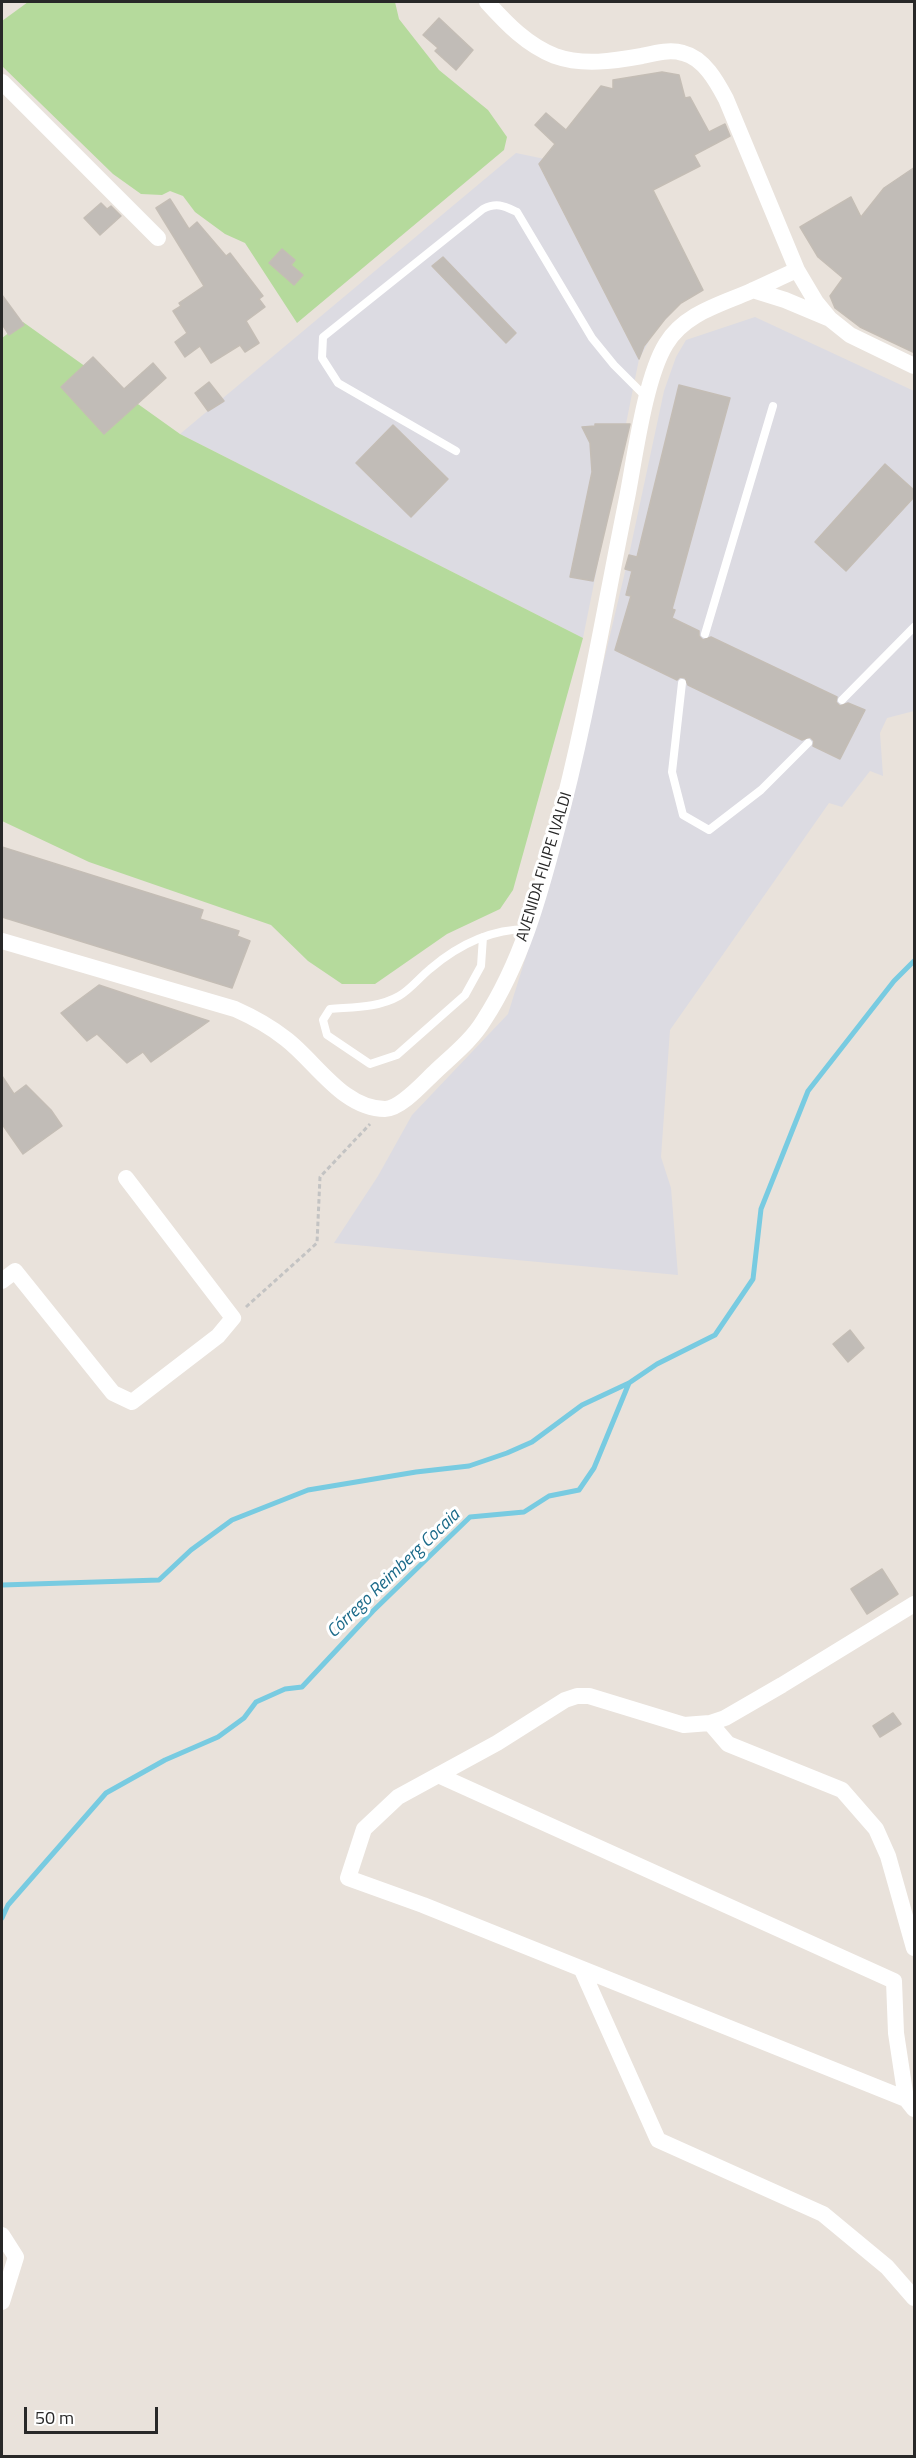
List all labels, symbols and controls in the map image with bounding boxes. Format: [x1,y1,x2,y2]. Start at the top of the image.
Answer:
street label: AVENIDA FILIPE IVALDI [513,790,577,944]
water label: Córrego Reimberg Cocaia [323,1505,465,1643]
scale bar [27,2395,160,2433]
text: 50 m [35,2404,74,2431]

